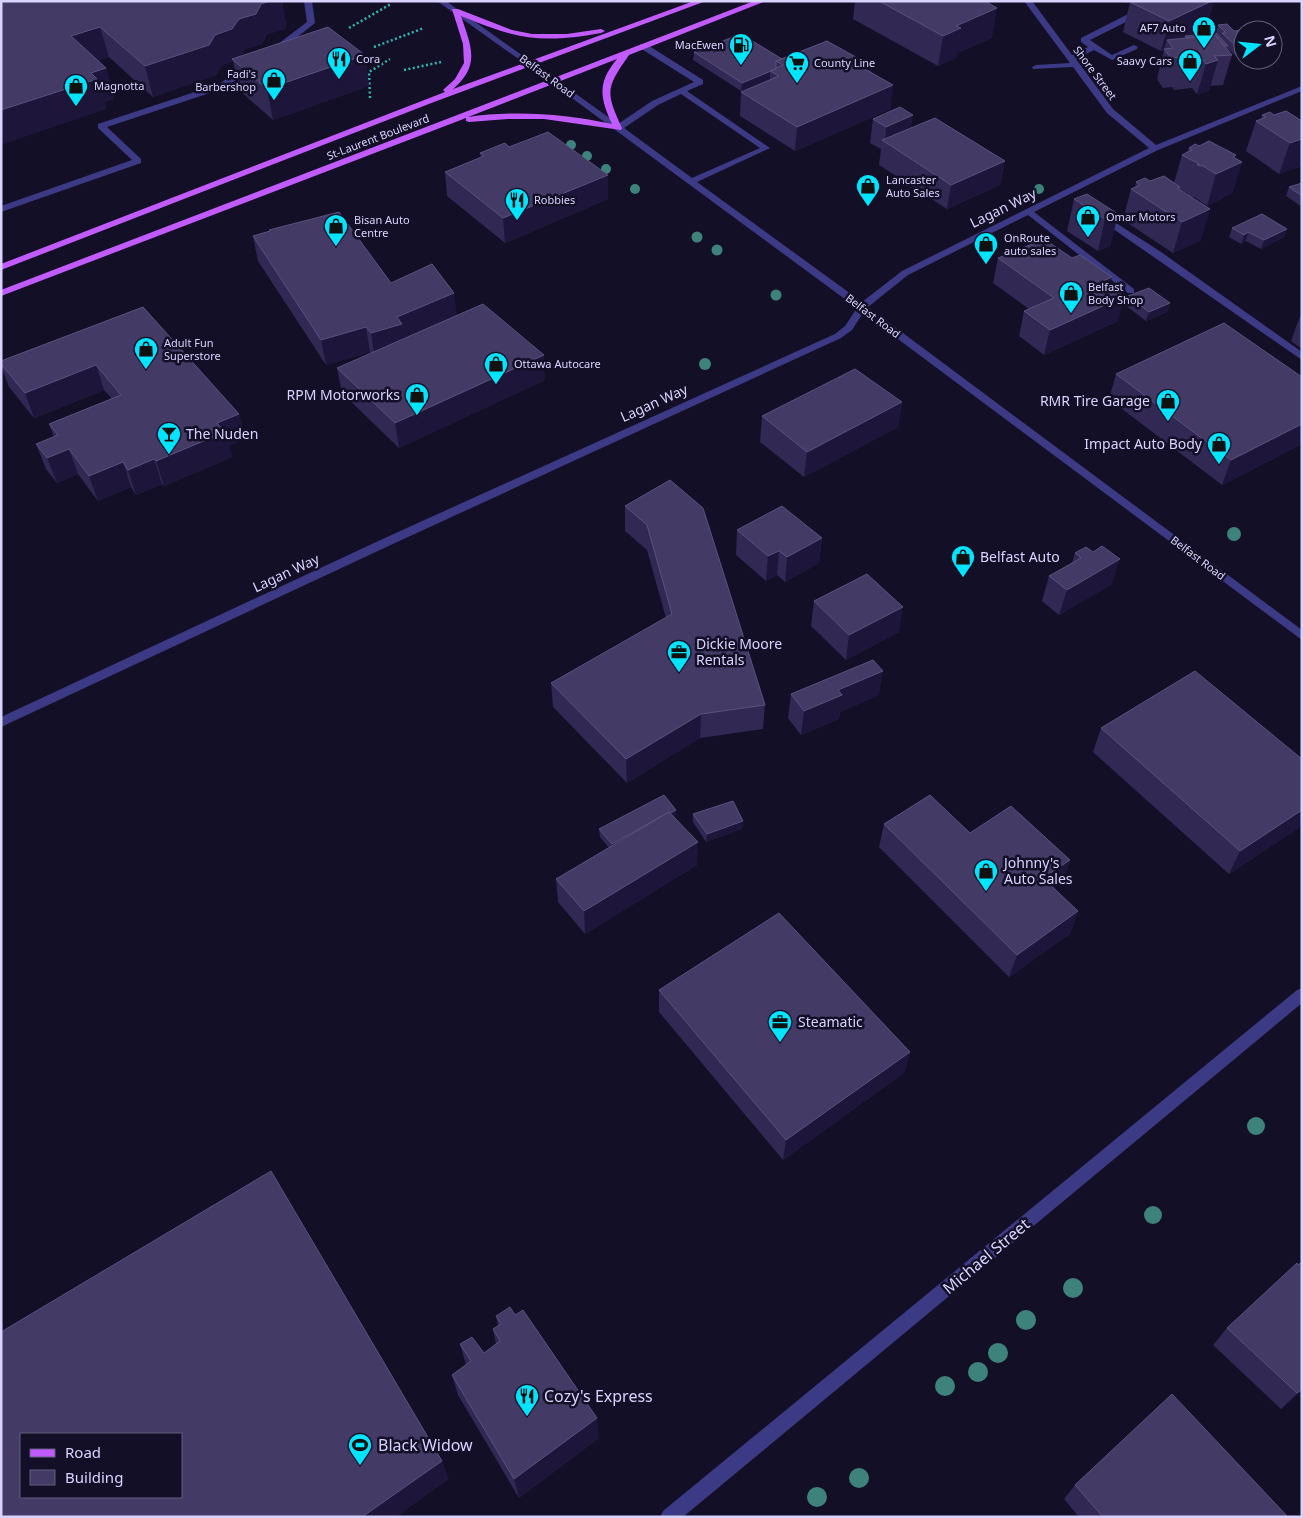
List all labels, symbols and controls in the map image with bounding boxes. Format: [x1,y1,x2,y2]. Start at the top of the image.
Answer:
shop icon: AF7 Auto [1191,15,1217,49]
place label: AF7 Auto [1140,20,1186,35]
north arrow [1233,20,1283,70]
fuel station icon: MacEwen [728,32,754,66]
text: N [1260,33,1282,49]
place label: MacEwen [675,37,724,52]
street label: Shore Street [1070,43,1121,103]
restaurant icon: Cora [326,46,352,80]
shop icon: Saavy Cars [1177,48,1203,82]
supermarket icon: County Line [784,50,810,84]
place label: Cora [356,51,380,66]
street label: Belfast Road [517,51,578,101]
place label: Saavy Cars [1117,53,1172,68]
place label: County Line [814,55,875,70]
place label: Fadi's Barbershop [195,66,256,94]
shop icon: Fadi's Barbershop [261,67,287,101]
shop icon: Magnotta [63,73,89,107]
place label: Magnotta [94,78,144,93]
street label: St-Laurent Boulevard [324,110,431,163]
place label: Lancaster Auto Sales [886,172,940,200]
shop icon: Lancaster Auto Sales [855,173,881,207]
street label: Lagan Way [966,183,1040,232]
restaurant icon: Robbies [504,187,530,221]
place label: Robbies [534,192,575,207]
shop icon: Omar Motors [1075,204,1101,238]
place label: Omar Motors [1106,209,1176,224]
place label: Bisan Auto Centre [354,212,410,240]
shop icon: Bisan Auto Centre [323,213,349,247]
place label: OnRoute auto sales [1004,230,1056,258]
shop icon: OnRoute auto sales [973,231,999,265]
place label: Belfast Body Shop [1088,279,1144,307]
shop icon: Belfast Body Shop [1058,280,1084,314]
street label: Belfast Road [843,290,904,341]
place label: Adult Fun Superstore [164,335,221,363]
shop icon: Adult Fun Superstore [133,336,159,370]
shop icon: Ottawa Autocare [483,351,509,385]
place label: Ottawa Autocare [514,356,601,371]
street label: Lagan Way [617,379,691,426]
shop icon: RPM Motorworks [404,382,430,416]
place label: RPM Motorworks [287,385,400,404]
shop icon: RMR Tire Garage [1155,388,1181,422]
place label: RMR Tire Garage [1040,391,1150,410]
bar icon: The Nuden [156,421,182,455]
place label: The Nuden [186,424,258,443]
shop icon: Impact Auto Body [1206,431,1232,465]
place label: Impact Auto Body [1084,434,1203,453]
street label: Belfast Road [1168,532,1229,583]
shop icon: Belfast Auto [950,544,976,578]
place label: Belfast Auto [980,547,1060,566]
street label: Lagan Way [249,548,323,596]
place label: Dickie Moore Rentals [696,634,782,669]
office icon: Dickie Moore Rentals [666,639,692,673]
place label: Johnny's Auto Sales [1002,853,1073,888]
shop icon: Johnny's Auto Sales [973,858,999,892]
office icon: Steamatic [767,1009,793,1043]
place label: Steamatic [798,1012,863,1031]
street label: Michael Street [938,1213,1034,1299]
restaurant icon: Cozy's Express [514,1383,540,1417]
place label: Cozy's Express [544,1385,653,1407]
sports icon: Black Widow [347,1432,373,1466]
legend [20,1433,182,1498]
place label: Black Widow [378,1434,473,1456]
text: Road [65,1442,101,1462]
text: Building [65,1467,123,1487]

